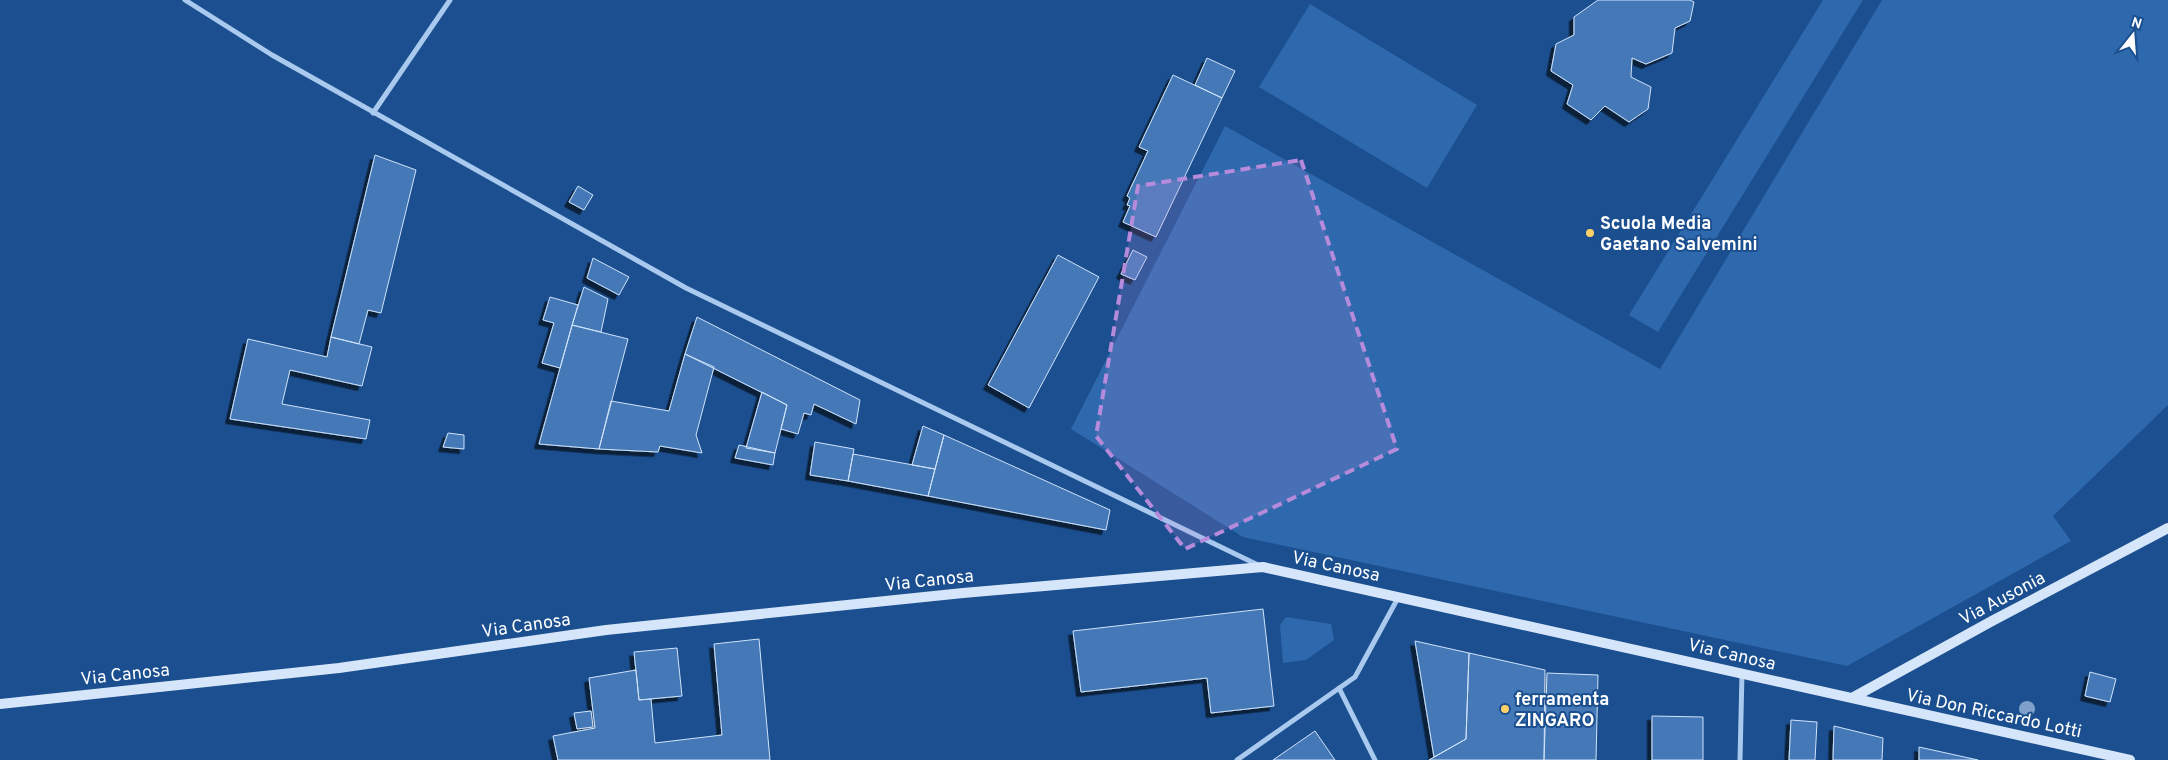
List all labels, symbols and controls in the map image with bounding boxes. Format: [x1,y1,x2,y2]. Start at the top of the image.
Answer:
north arrow [2108,10,2158,60]
text: N [2129,14,2144,34]
place label: Scuola Media Gaetano Salvemini [1600,213,1758,257]
marker: Scuola Media Gaetano Salvemini [1584,227,1596,239]
street label: Via Canosa [1290,547,1382,588]
street label: Via Canosa [884,565,975,598]
street label: Via Ausonia [1956,567,2050,632]
street label: Via Canosa [480,609,572,644]
street label: Via Canosa [1686,634,1778,677]
street label: Via Canosa [80,659,171,692]
street label: Via Don Riccardo Lotti [1904,685,2084,744]
place label: ferramenta ZINGARO [1515,689,1609,733]
marker: ferramenta ZINGARO [1499,703,1511,715]

